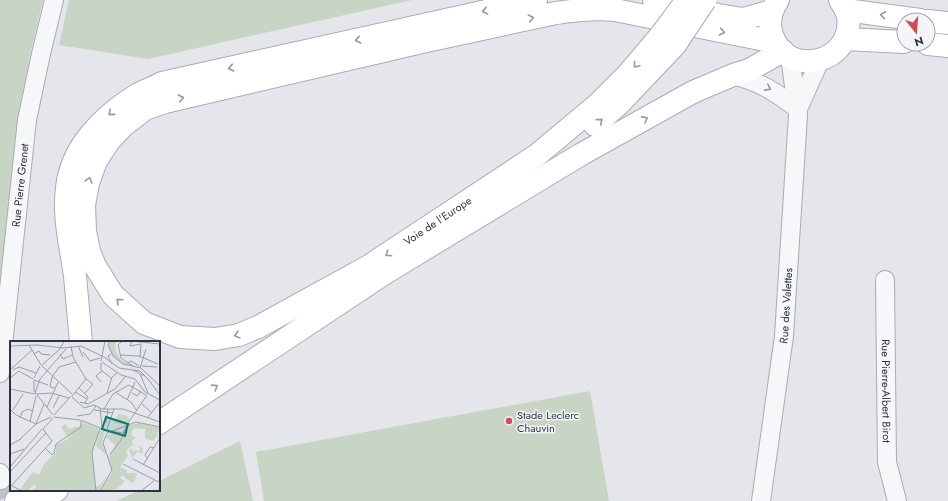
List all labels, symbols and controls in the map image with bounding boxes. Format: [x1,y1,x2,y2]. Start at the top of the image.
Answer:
one-way arrow [481,6,488,15]
one-way arrow [880,11,886,20]
north arrow [896,12,936,52]
one-way arrow [528,15,534,23]
one-way arrow [719,27,725,35]
text: N [912,33,925,50]
one-way arrow [355,35,361,43]
one-way arrow [633,60,640,68]
one-way arrow [228,64,234,72]
one-way arrow [763,83,771,90]
one-way arrow [177,94,184,103]
one-way arrow [108,109,116,116]
one-way arrow [641,116,648,123]
one-way arrow [595,118,602,125]
street label: Rue Pierre Grenet [8,142,32,228]
one-way arrow [84,177,93,184]
street label: Voie de l'Europe [400,192,475,249]
one-way arrow [386,249,393,256]
street label: Rue des Valettes [775,267,796,344]
one-way arrow [116,298,124,305]
one-way arrow [234,330,240,338]
street label: Rue Pierre-Albert Birot [878,339,895,443]
inset map [10,341,160,491]
one-way arrow [211,384,218,392]
place label: Stade Leclerc Chauvin [517,407,579,436]
marker: Stade Leclerc Chauvin [504,416,514,426]

